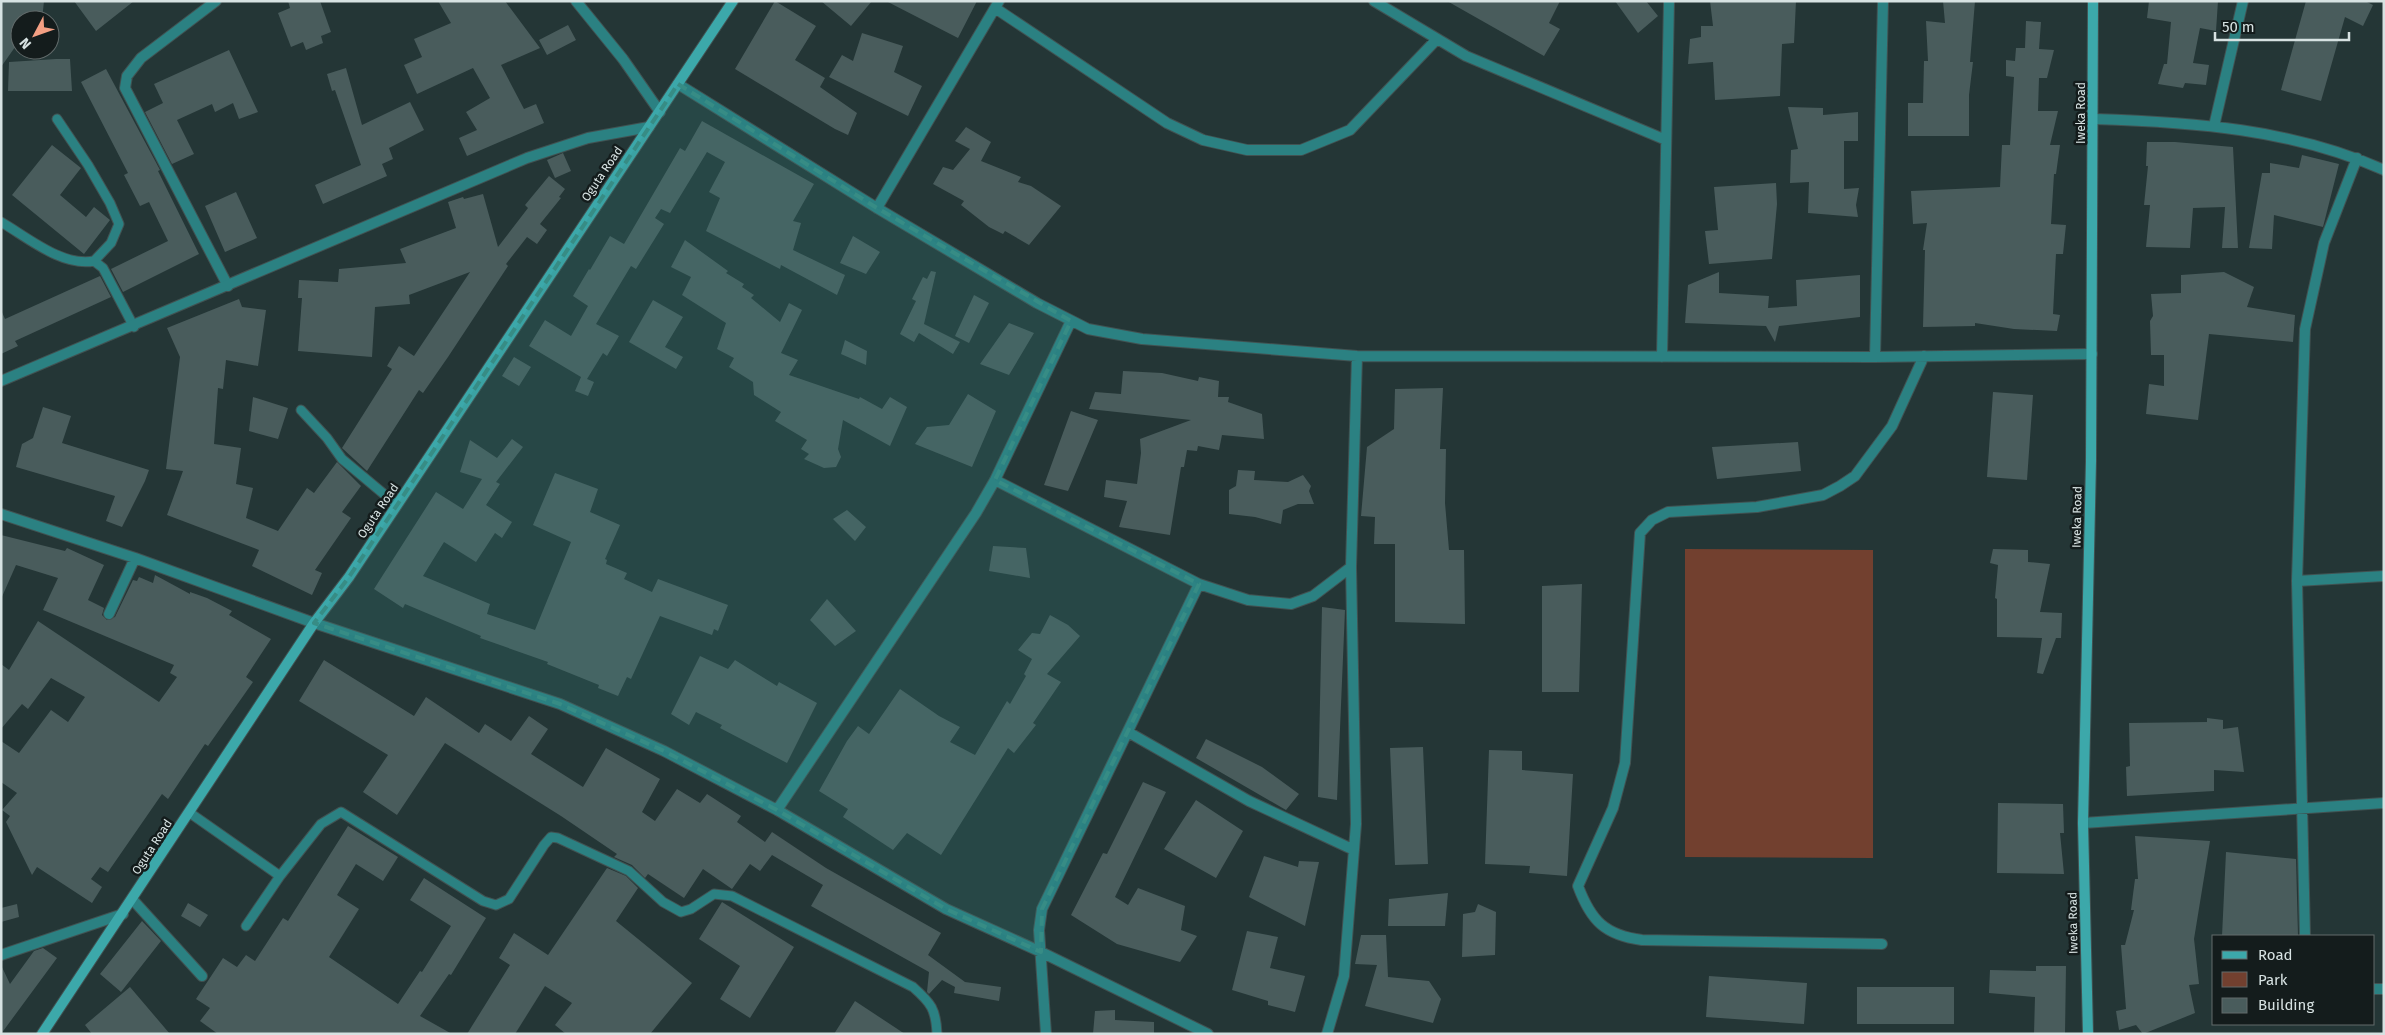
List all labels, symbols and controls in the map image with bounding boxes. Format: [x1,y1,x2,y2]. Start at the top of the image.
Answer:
north arrow [10,10,60,60]
scale bar [2215,10,2349,42]
text: 50 m [2222,18,2255,36]
text: N [16,34,35,52]
street label: Iweka Road [2074,82,2088,144]
street label: Oguta Road [579,144,625,204]
street label: Oguta Road [355,481,401,541]
street label: Iweka Road [2069,486,2085,548]
street label: Oguta Road [129,817,175,877]
street label: Iweka Road [2065,892,2081,954]
legend [2212,935,2375,1025]
text: Road [2258,946,2293,964]
text: Park [2258,971,2288,989]
text: Building [2258,996,2314,1014]

